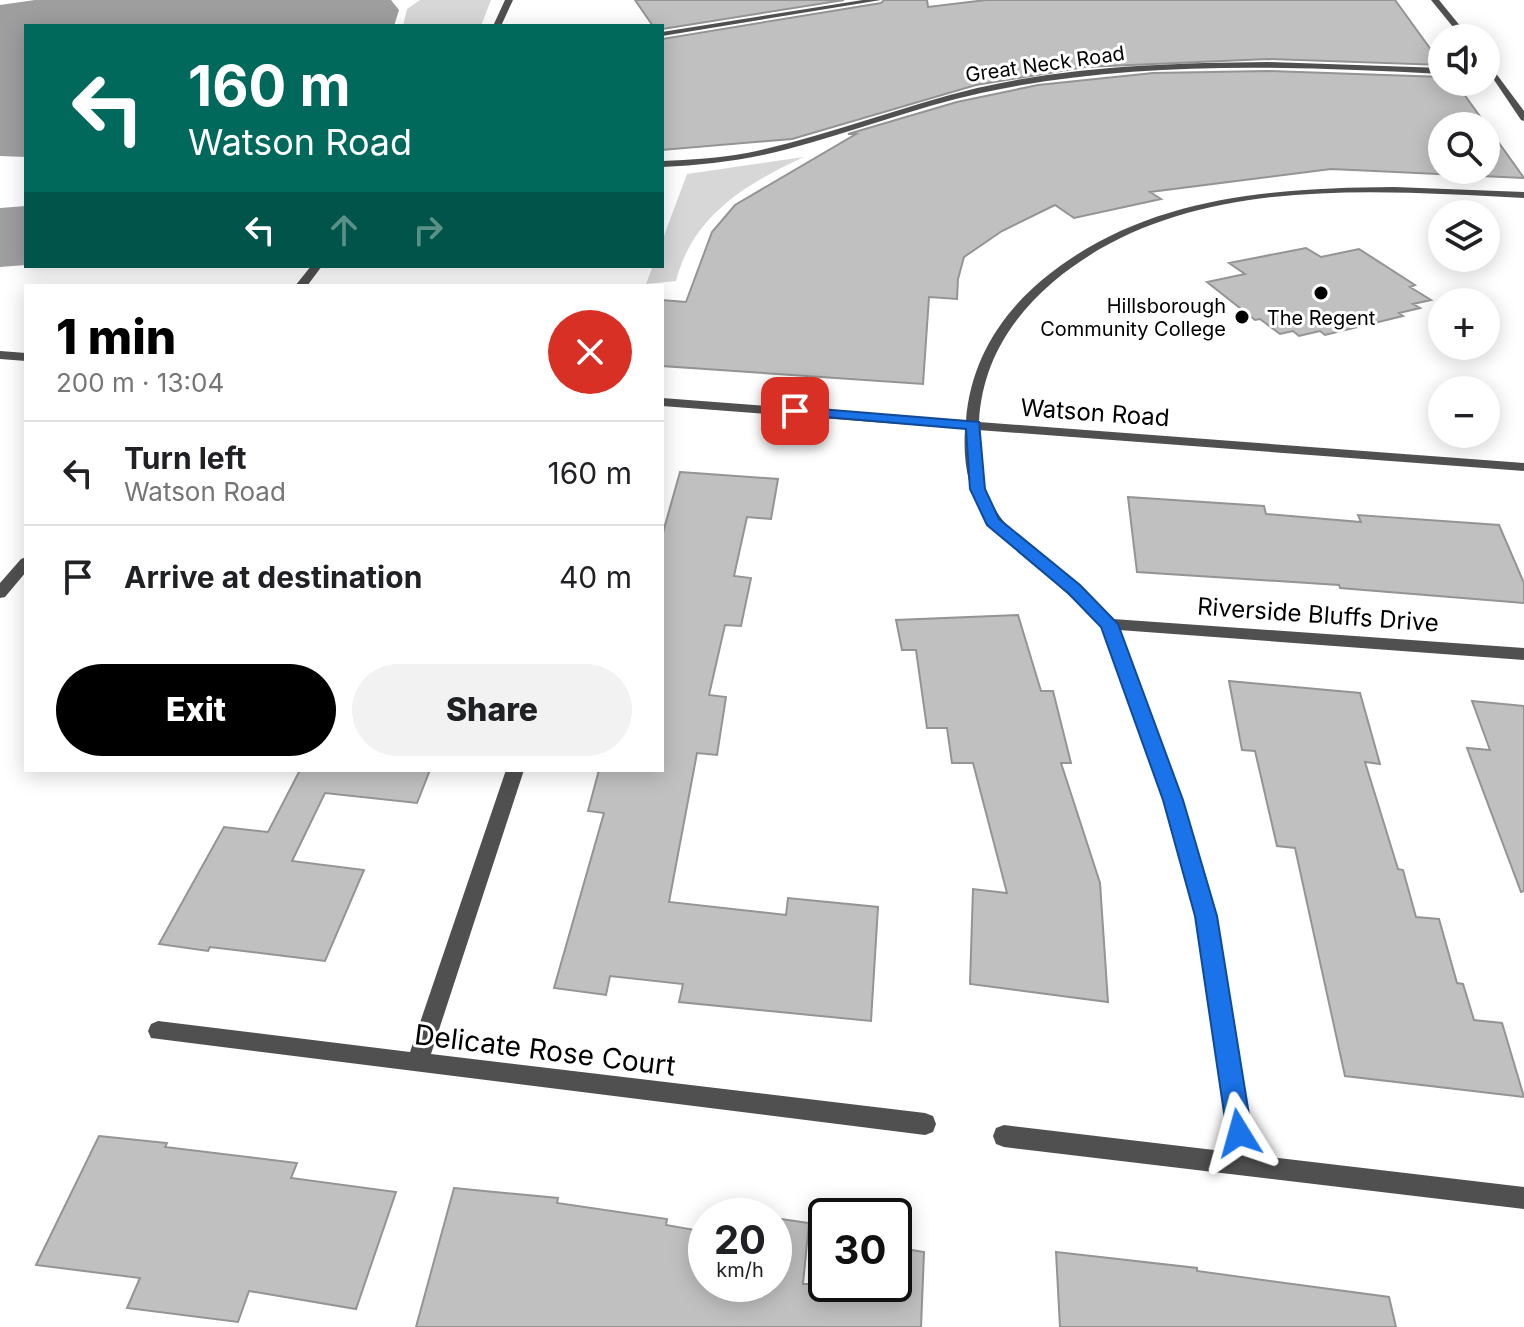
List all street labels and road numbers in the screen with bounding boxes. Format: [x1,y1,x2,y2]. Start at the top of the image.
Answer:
street label: Great Neck Road [964,41,1126,87]
street label: Watson Road [1020,393,1171,432]
street label: Riverside Bluffs Drive [1196,592,1440,637]
street label: Delicate Rose Court [413,1017,677,1083]

